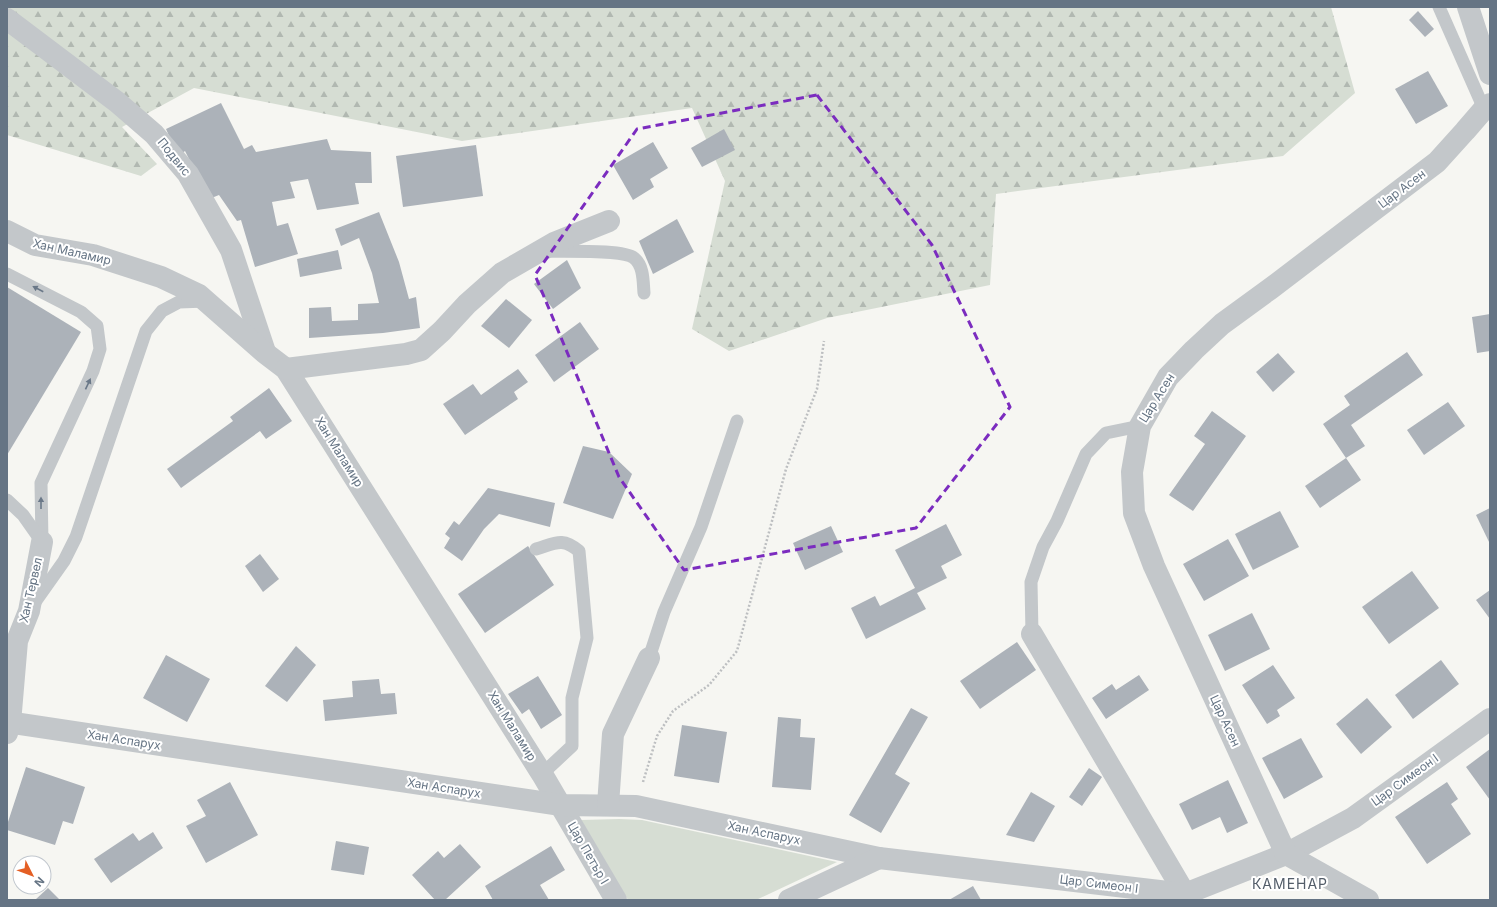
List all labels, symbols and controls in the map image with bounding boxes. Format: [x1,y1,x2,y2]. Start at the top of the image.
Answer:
street label: Подвис [155,135,194,179]
street label: Цар Асен [1375,166,1428,211]
street label: Хан Маламир [32,235,113,268]
one-way arrow [32,286,43,293]
street label: Цар Асен [1136,370,1178,425]
one-way arrow [85,378,91,389]
street label: Хан Маламир [312,414,367,489]
one-way arrow [38,496,44,509]
street label: Хан Тервел [16,556,45,624]
street label: Хан Маламир [485,688,540,763]
street label: Цар Асен [1207,693,1244,749]
street label: Хан Аспарух [86,726,162,753]
street label: Цар Симеон I [1368,750,1441,809]
street label: Хан Аспарух [406,774,482,801]
street label: Хан Аспарух [726,817,802,848]
street label: Цар Петър I [565,819,612,887]
north arrow [12,855,52,895]
street label: Цар Симеон I [1059,871,1139,896]
text: N [31,874,47,889]
district label: КАМЕНАР [1252,875,1328,892]

